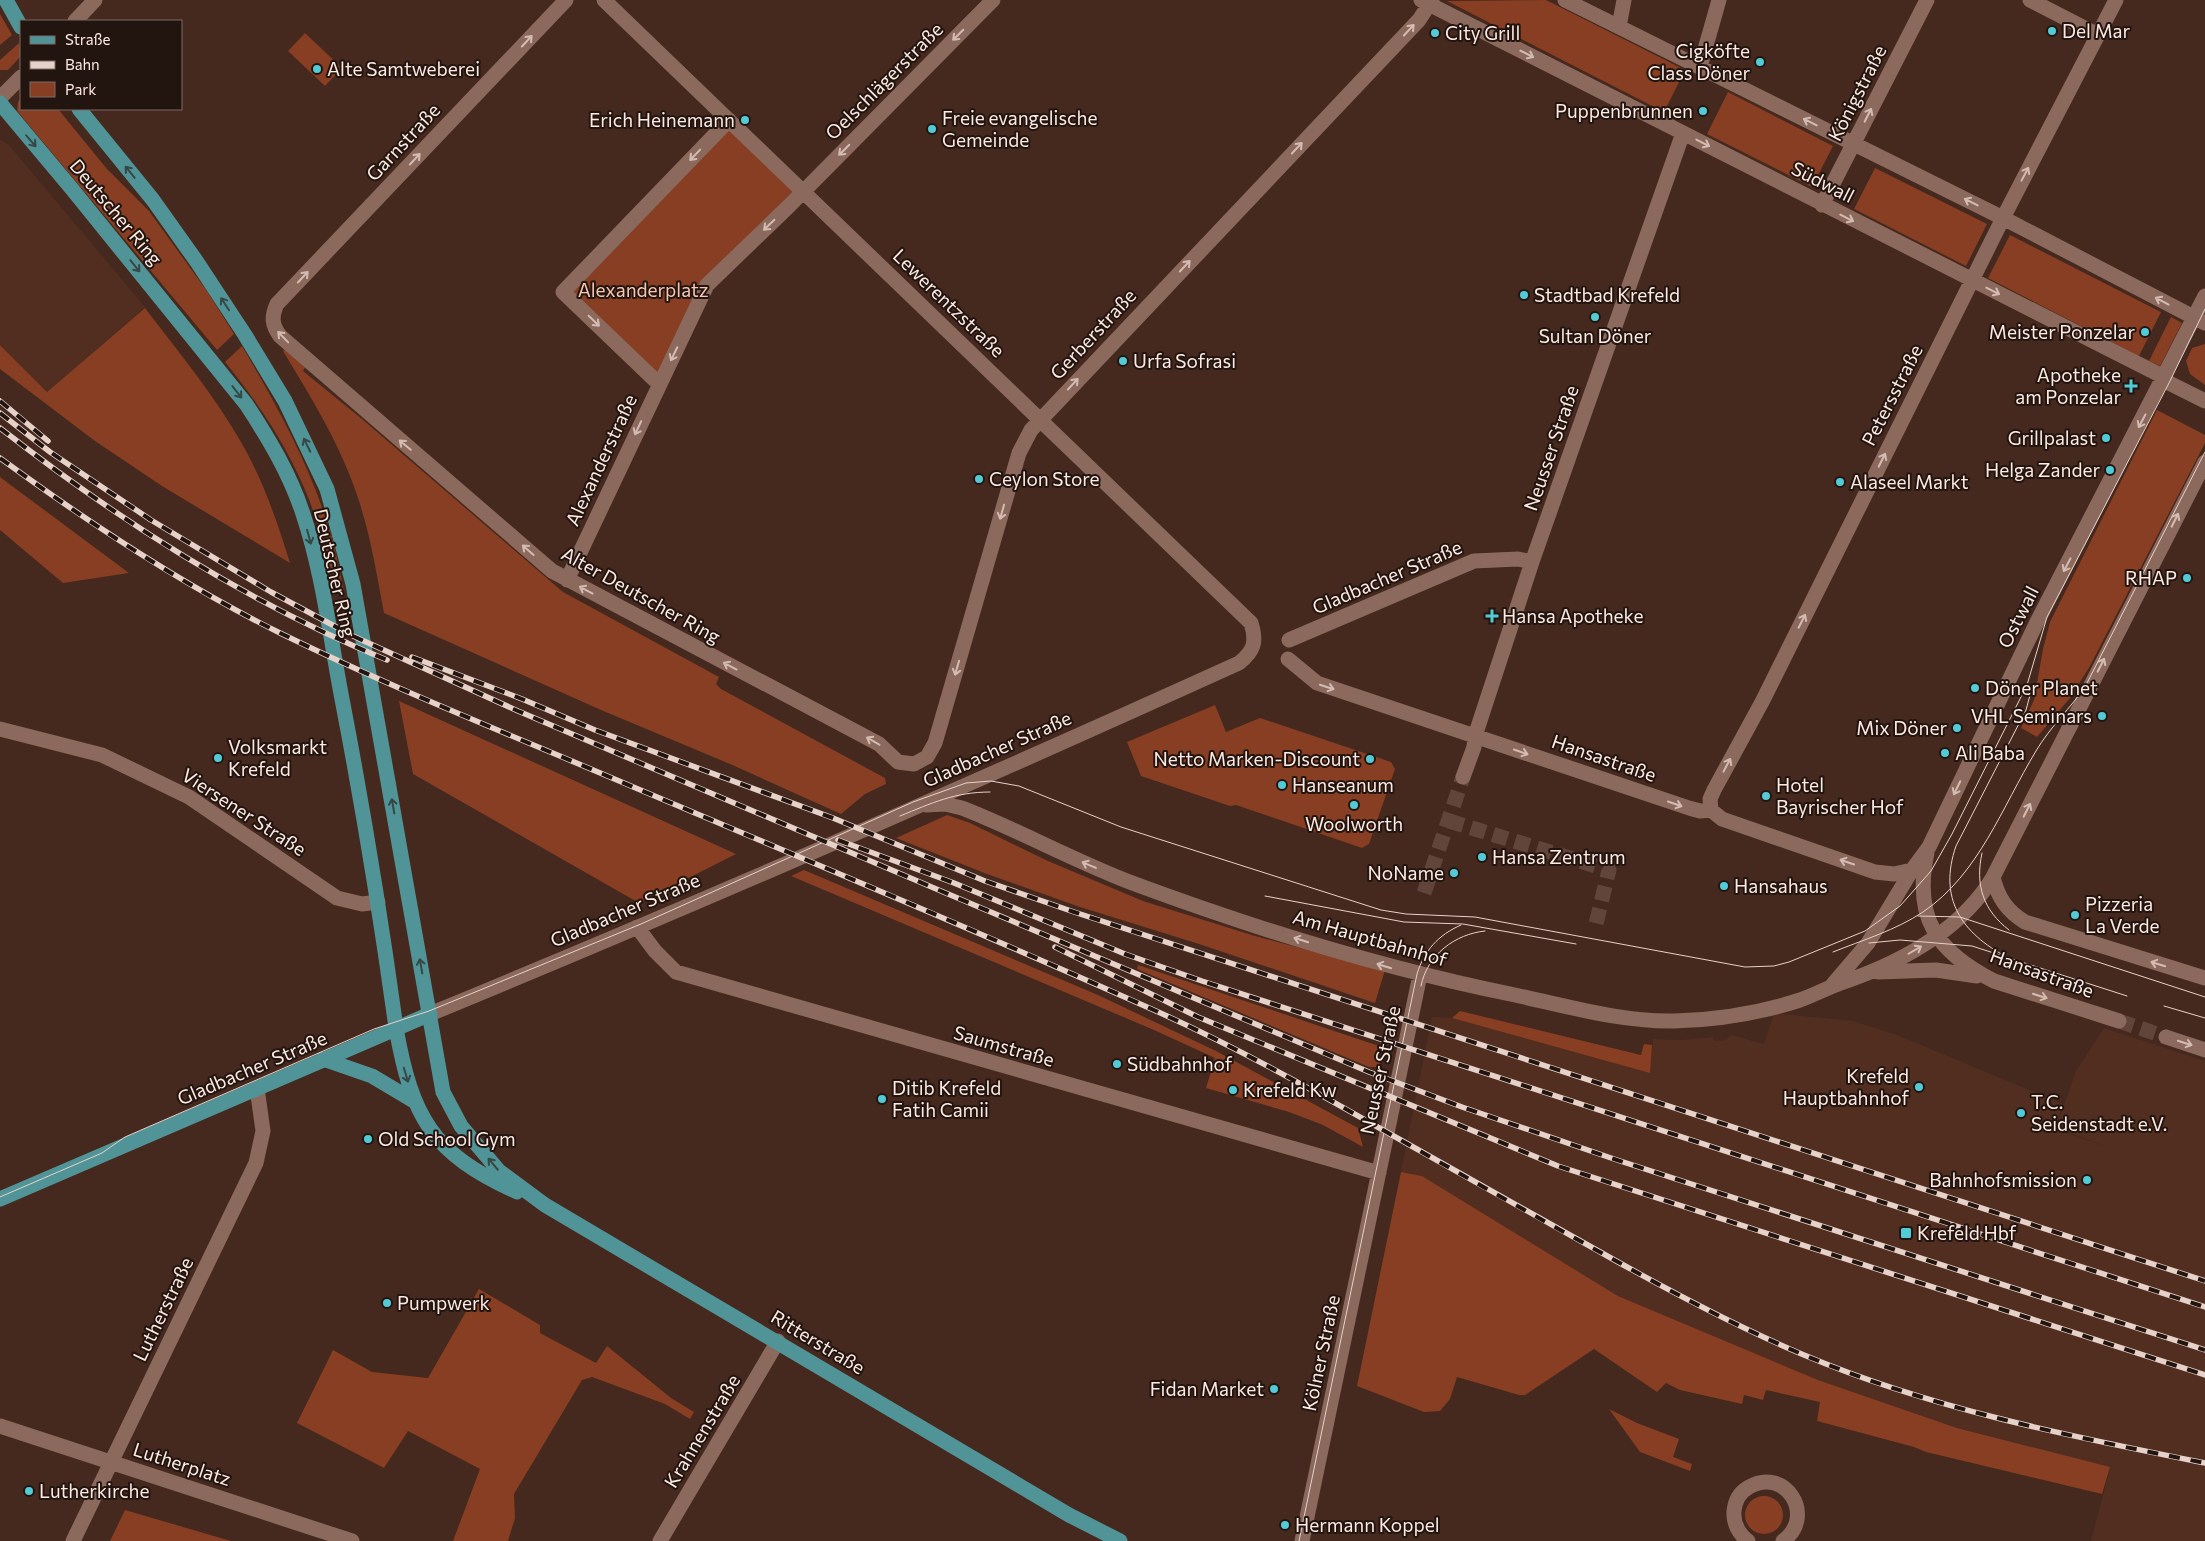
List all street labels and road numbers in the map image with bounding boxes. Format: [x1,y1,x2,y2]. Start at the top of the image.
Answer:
street label: Oelschlägerstraße [820,17,947,144]
street label: Königstraße [1823,41,1891,145]
street label: Garnstraße [361,98,444,185]
street label: Deutscher Ring [65,154,167,269]
street label: Südwall [1788,156,1858,207]
street label: Lewerentzstraße [889,244,1010,362]
street label: Gerberstraße [1045,284,1140,384]
street label: Petersstraße [1856,340,1927,449]
street label: Neusser Straße [1518,382,1583,514]
street label: Alexanderstraße [560,390,641,529]
street label: Deutscher Ring [310,506,361,639]
street label: Gladbacher Straße [1309,535,1465,618]
street label: Alter Deutscher Ring [558,541,725,648]
street label: Ostwall [1992,582,2043,652]
street label: Gladbacher Straße [919,705,1075,792]
street label: Hansastraße [1549,729,1659,786]
street label: Viersener Straße [178,763,311,860]
street label: Gladbacher Straße [547,868,703,951]
street label: Am Hauptbahnhof [1290,904,1450,971]
street label: Hansastraße [1987,943,2097,1002]
street label: Neusser Straße [1355,1003,1404,1136]
street label: Saumstraße [951,1020,1057,1071]
street label: Gladbacher Straße [174,1026,330,1109]
street label: Lutherstraße [128,1253,198,1364]
street label: Kölner Straße [1297,1293,1344,1413]
street label: Ritterstraße [767,1305,869,1379]
street label: Krahnenstraße [659,1370,744,1492]
street label: Lutherplatz [131,1437,234,1490]

